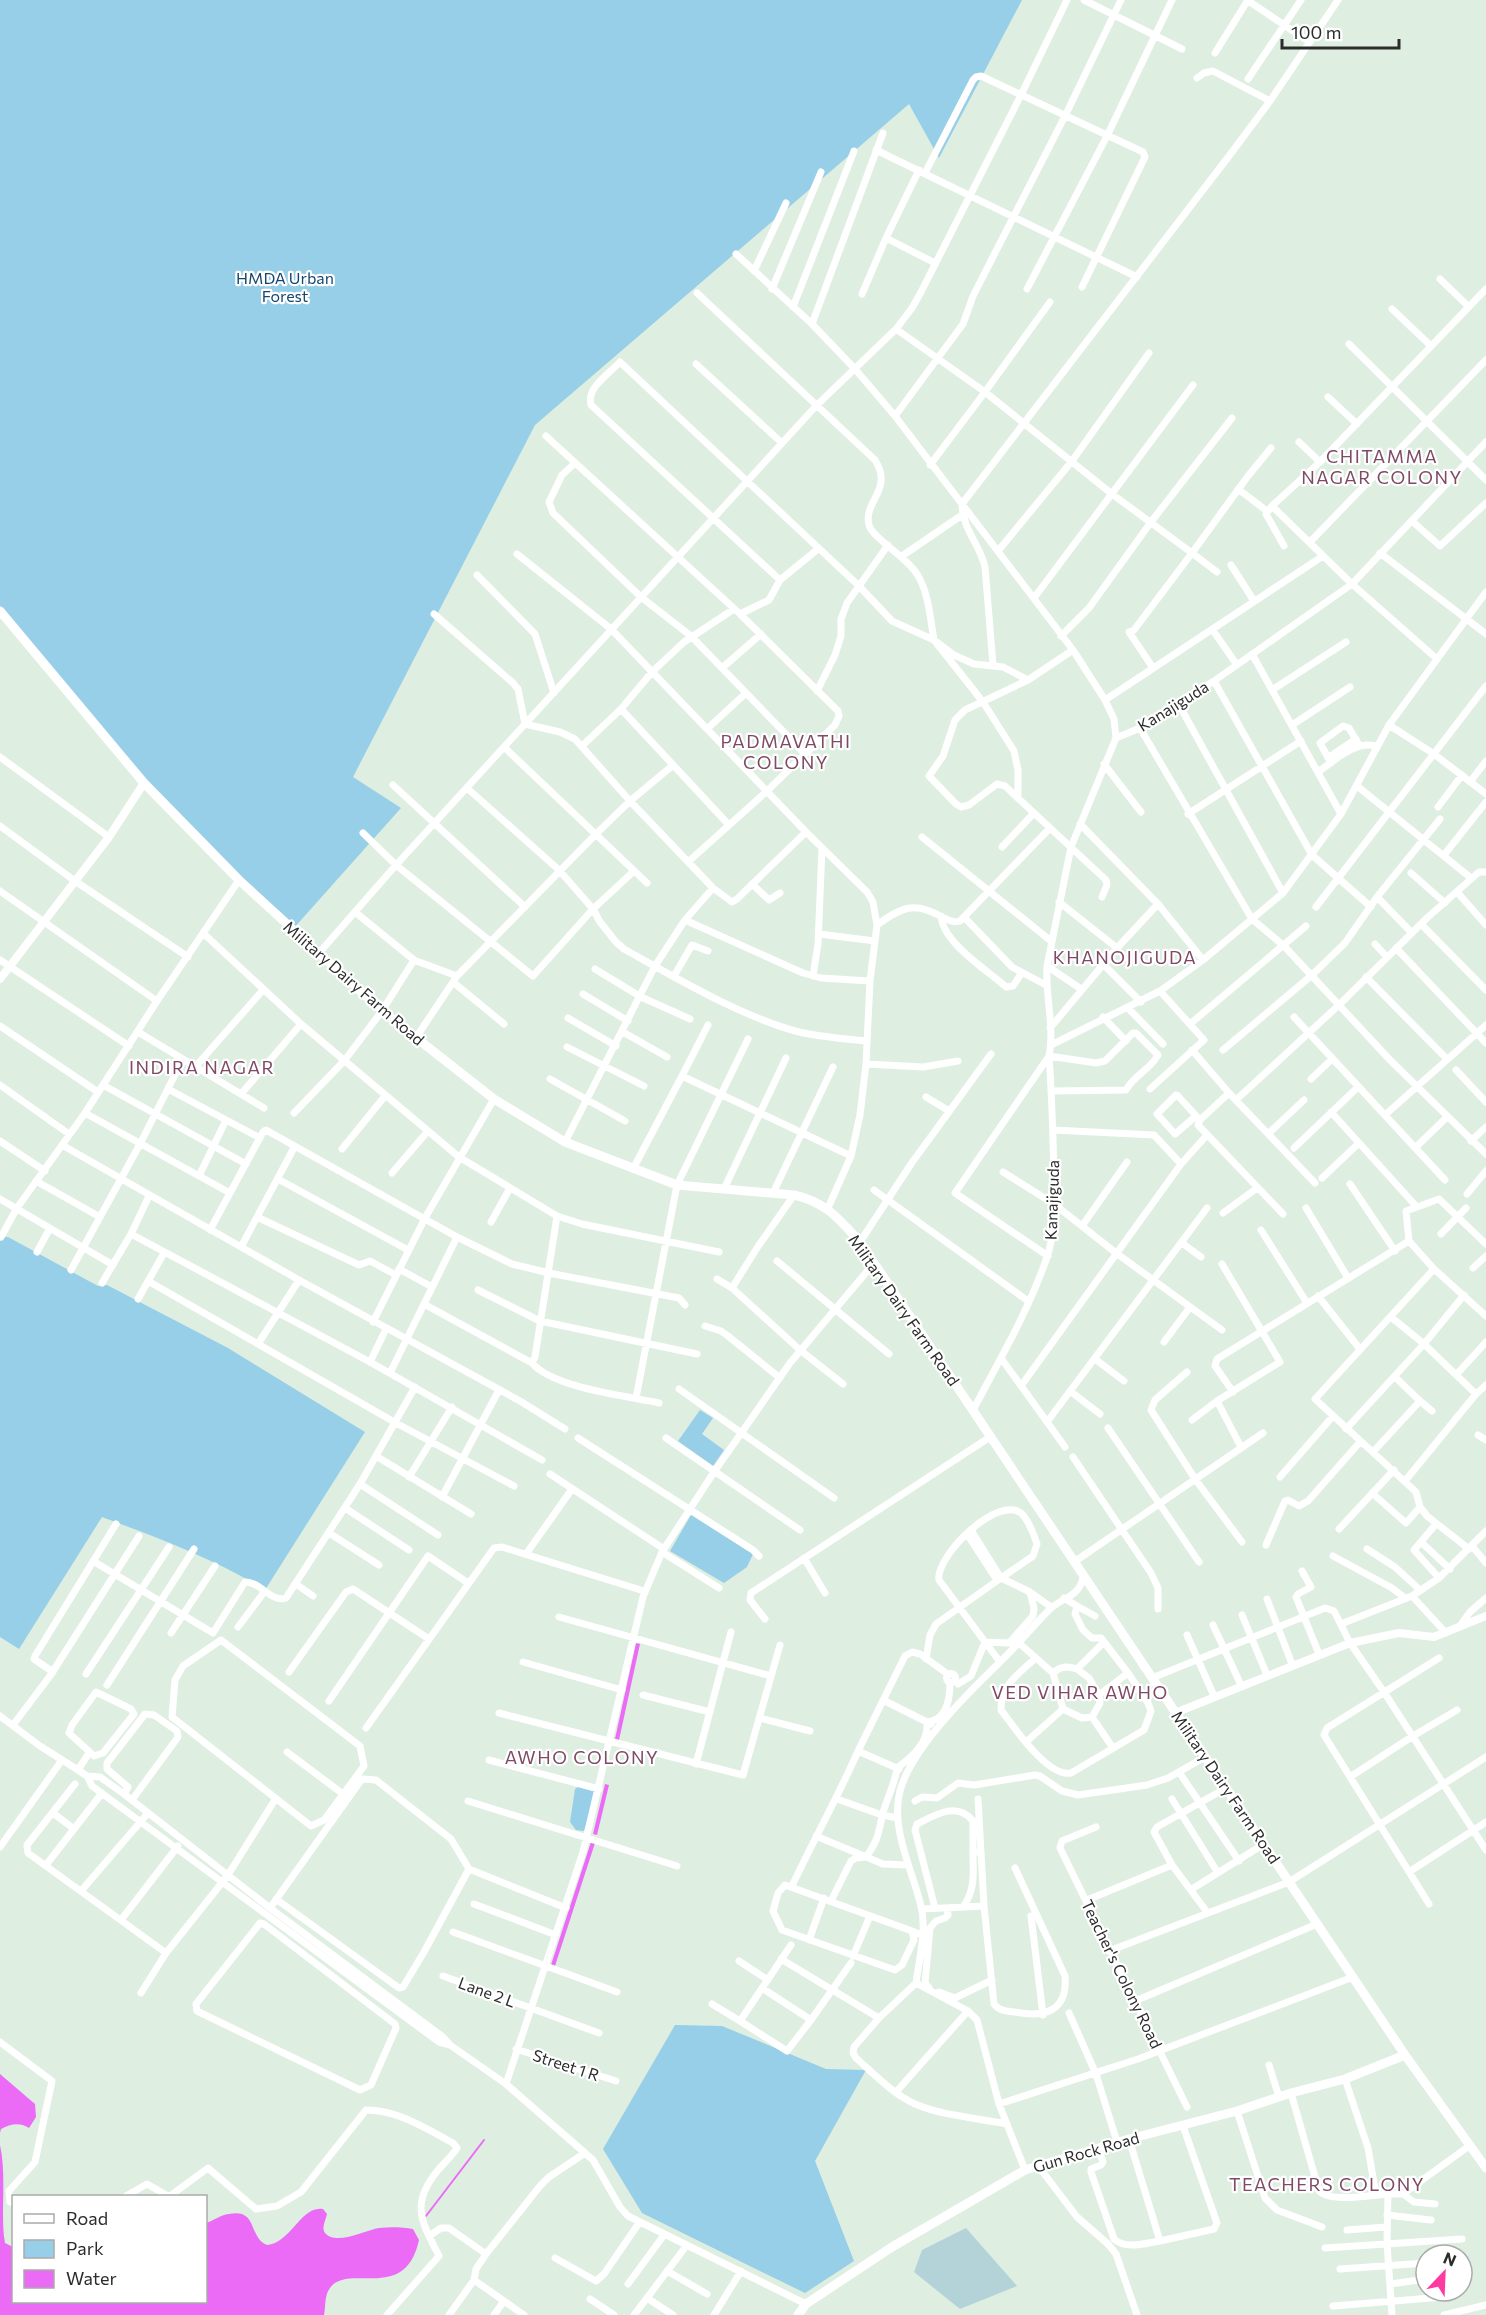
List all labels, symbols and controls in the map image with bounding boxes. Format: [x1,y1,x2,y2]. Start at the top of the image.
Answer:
scale bar [1282,12,1399,50]
text: 100 m [1291,21,1341,43]
park label: HMDA Urban Forest [236,268,334,305]
district label: CHITAMMA NAGAR COLONY [1301,445,1463,488]
street label: Kanajiguda [1134,676,1212,735]
district label: PADMAVATHI COLONY [721,730,852,773]
street label: Military Dairy Farm Road [280,916,429,1049]
district label: KHANOJIGUDA [1053,946,1197,968]
district label: INDIRA NAGAR [129,1056,275,1078]
street label: Kanajiguda [1041,1160,1062,1240]
street label: Military Dairy Farm Road [845,1230,964,1389]
district label: VED VIHAR AWHO [991,1681,1169,1703]
street label: Military Dairy Farm Road [1168,1707,1285,1867]
district label: AWHO COLONY [505,1746,659,1768]
street label: Teacher's Colony Road [1078,1896,1167,2051]
street label: Lane 2 L [456,1972,518,2011]
street label: Street 1 R [530,2045,602,2084]
street label: Gun Rock Road [1031,2127,1141,2176]
district label: TEACHERS COLONY [1229,2173,1425,2195]
legend [12,2195,207,2303]
text: Road [66,2207,108,2229]
text: Park [66,2237,104,2259]
north arrow [1414,2243,1474,2303]
text: N [1441,2248,1459,2270]
text: Water [66,2267,117,2289]

